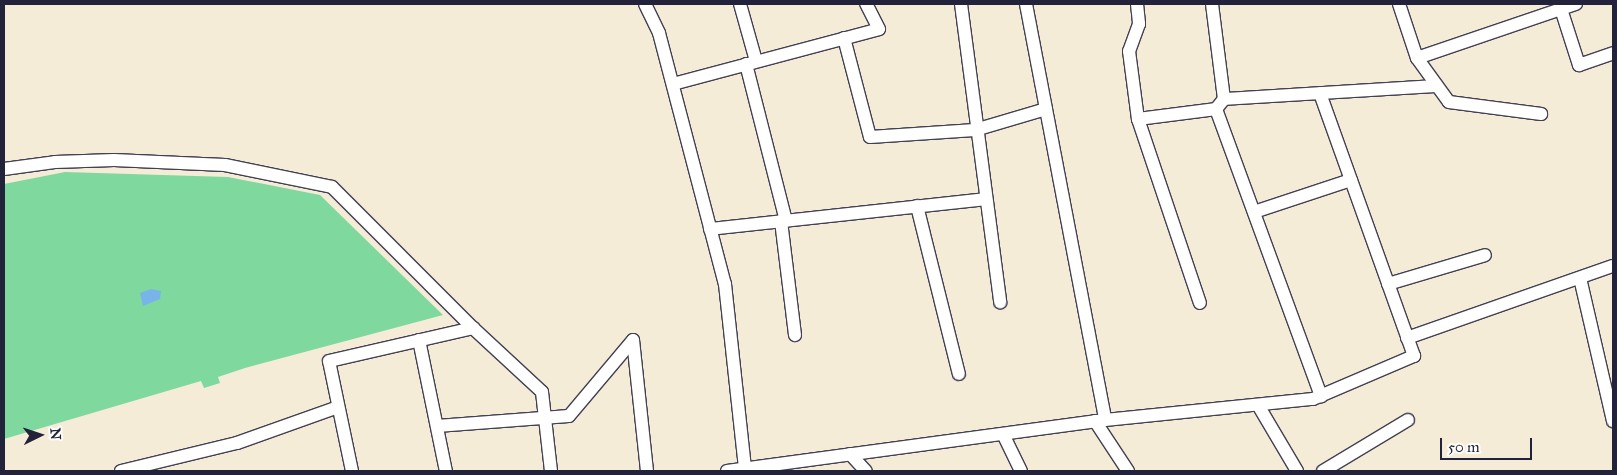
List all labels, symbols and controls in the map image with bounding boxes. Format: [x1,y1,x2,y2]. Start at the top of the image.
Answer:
north arrow [15,410,65,460]
text: N [47,427,64,440]
scale bar [1442,428,1534,460]
text: 50 m [1448,438,1480,456]

